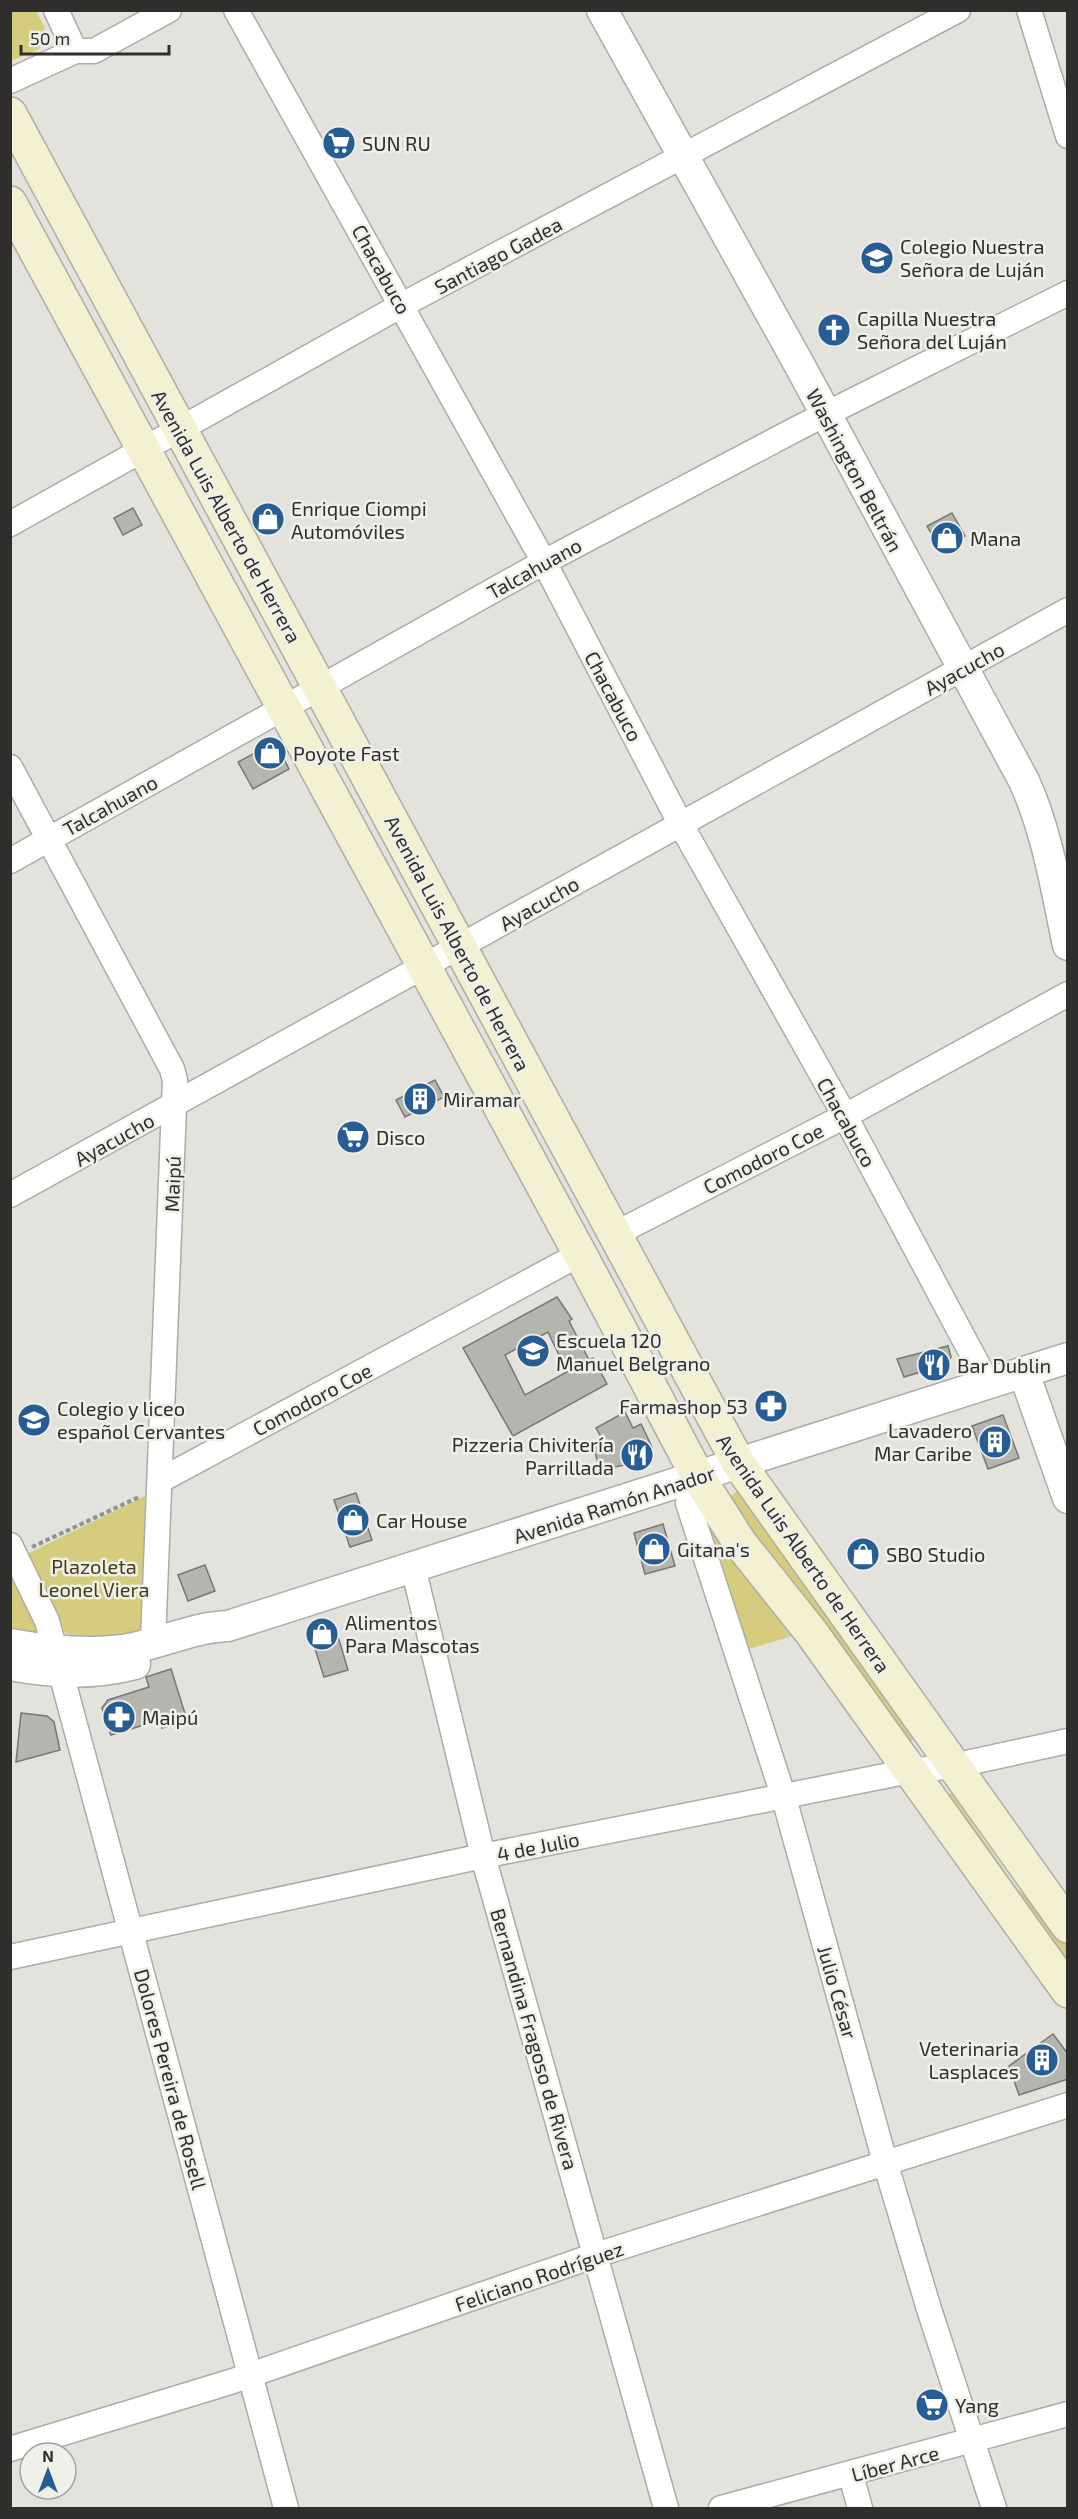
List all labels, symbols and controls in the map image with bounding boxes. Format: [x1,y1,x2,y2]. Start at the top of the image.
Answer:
scale bar [21,18,170,56]
text: 50 m [30,27,70,49]
supermarket icon: SUN RU [321,125,357,161]
place label: SUN RU [362,131,431,155]
street label: Santiago Gadea [430,211,566,299]
street label: Chacabuco [348,220,416,318]
place label: Colegio Nuestra Señora de Luján [900,234,1044,281]
school or university icon: Colegio Nuestra Señora de Luján [859,240,895,276]
place label: Capilla Nuestra Señora del Luján [857,306,1007,353]
church icon: Capilla Nuestra Señora del Luján [816,312,852,348]
street label: Washington Beltrán [802,384,908,556]
street label: Avenida Luis Alberto de Herrera [147,385,307,647]
place label: Enrique Ciompi Automóviles [291,496,427,543]
shop icon: Enrique Ciompi Automóviles [250,501,286,537]
shop icon: Mana [929,520,965,556]
place label: Mana [970,526,1021,550]
street label: Talcahuano [483,532,585,604]
street label: Ayacucho [920,636,1008,700]
street label: Chacabuco [580,647,648,745]
shop icon: Poyote Fast [252,735,288,771]
place label: Poyote Fast [293,741,400,765]
street label: Talcahuano [59,769,161,841]
street label: Avenida Luis Alberto de Herrera [380,811,536,1075]
street label: Ayacucho [495,871,583,935]
street label: Chacabuco [813,1073,881,1171]
building icon: Miramar [402,1081,438,1117]
place label: Miramar [443,1087,521,1111]
street label: Ayacucho [70,1107,158,1171]
street label: Comodoro Coe [699,1117,827,1199]
supermarket icon: Disco [335,1119,371,1155]
place label: Disco [376,1125,425,1149]
street label: Maipú [159,1155,185,1213]
place label: Escuela 120 Manuel Belgrano [556,1328,710,1375]
school or university icon: Escuela 120 Manuel Belgrano [515,1333,551,1369]
restaurant icon: Bar Dublin [916,1347,952,1383]
place label: Bar Dublin [957,1353,1051,1377]
street label: Comodoro Coe [248,1358,376,1440]
pharmacy icon: Farmashop 53 [753,1388,789,1424]
place label: Farmashop 53 [619,1394,748,1418]
place label: Colegio y liceo español Cervantes [57,1396,225,1443]
school or university icon: Colegio y liceo español Cervantes [16,1402,52,1438]
place label: Lavadero Mar Caribe [874,1418,972,1465]
building icon: Lavadero Mar Caribe [977,1424,1013,1460]
street label: Avenida Luis Alberto de Herrera [712,1429,896,1677]
place label: Pizzeria Chivitería Parrillada [452,1432,614,1479]
restaurant icon: Pizzeria Chivitería Parrillada [619,1437,655,1473]
street label: Avenida Ramón Anador [510,1460,718,1548]
shop icon: Car House [335,1502,371,1538]
place label: Car House [376,1508,467,1532]
shop icon: Gitana's [636,1531,672,1567]
shop icon: SBO Studio [845,1536,881,1572]
place label: Gitana's [677,1537,750,1561]
place label: SBO Studio [886,1542,985,1566]
park label: Plazoleta Leonel Viera [39,1554,150,1601]
place label: Alimentos Para Mascotas [345,1610,480,1657]
shop icon: Alimentos Para Mascotas [304,1616,340,1652]
pharmacy icon: Maipú [101,1699,137,1735]
place label: Maipú [142,1705,198,1729]
street label: 4 de Julio [495,1826,581,1866]
street label: Bernandina Fragoso de Rivera [486,1905,584,2173]
street label: Julio César [813,1942,863,2042]
street label: Dolores Pereira de Rosell [130,1966,212,2192]
place label: Veterinaria Lasplaces [919,2036,1019,2083]
building icon: Veterinaria Lasplaces [1024,2042,1060,2078]
street label: Feliciano Rodríguez [451,2236,627,2316]
supermarket icon: Yang [914,2387,950,2423]
place label: Yang [955,2393,999,2417]
street label: Líber Arce [849,2440,941,2486]
north arrow [18,2441,78,2501]
text: N [42,2446,54,2465]

